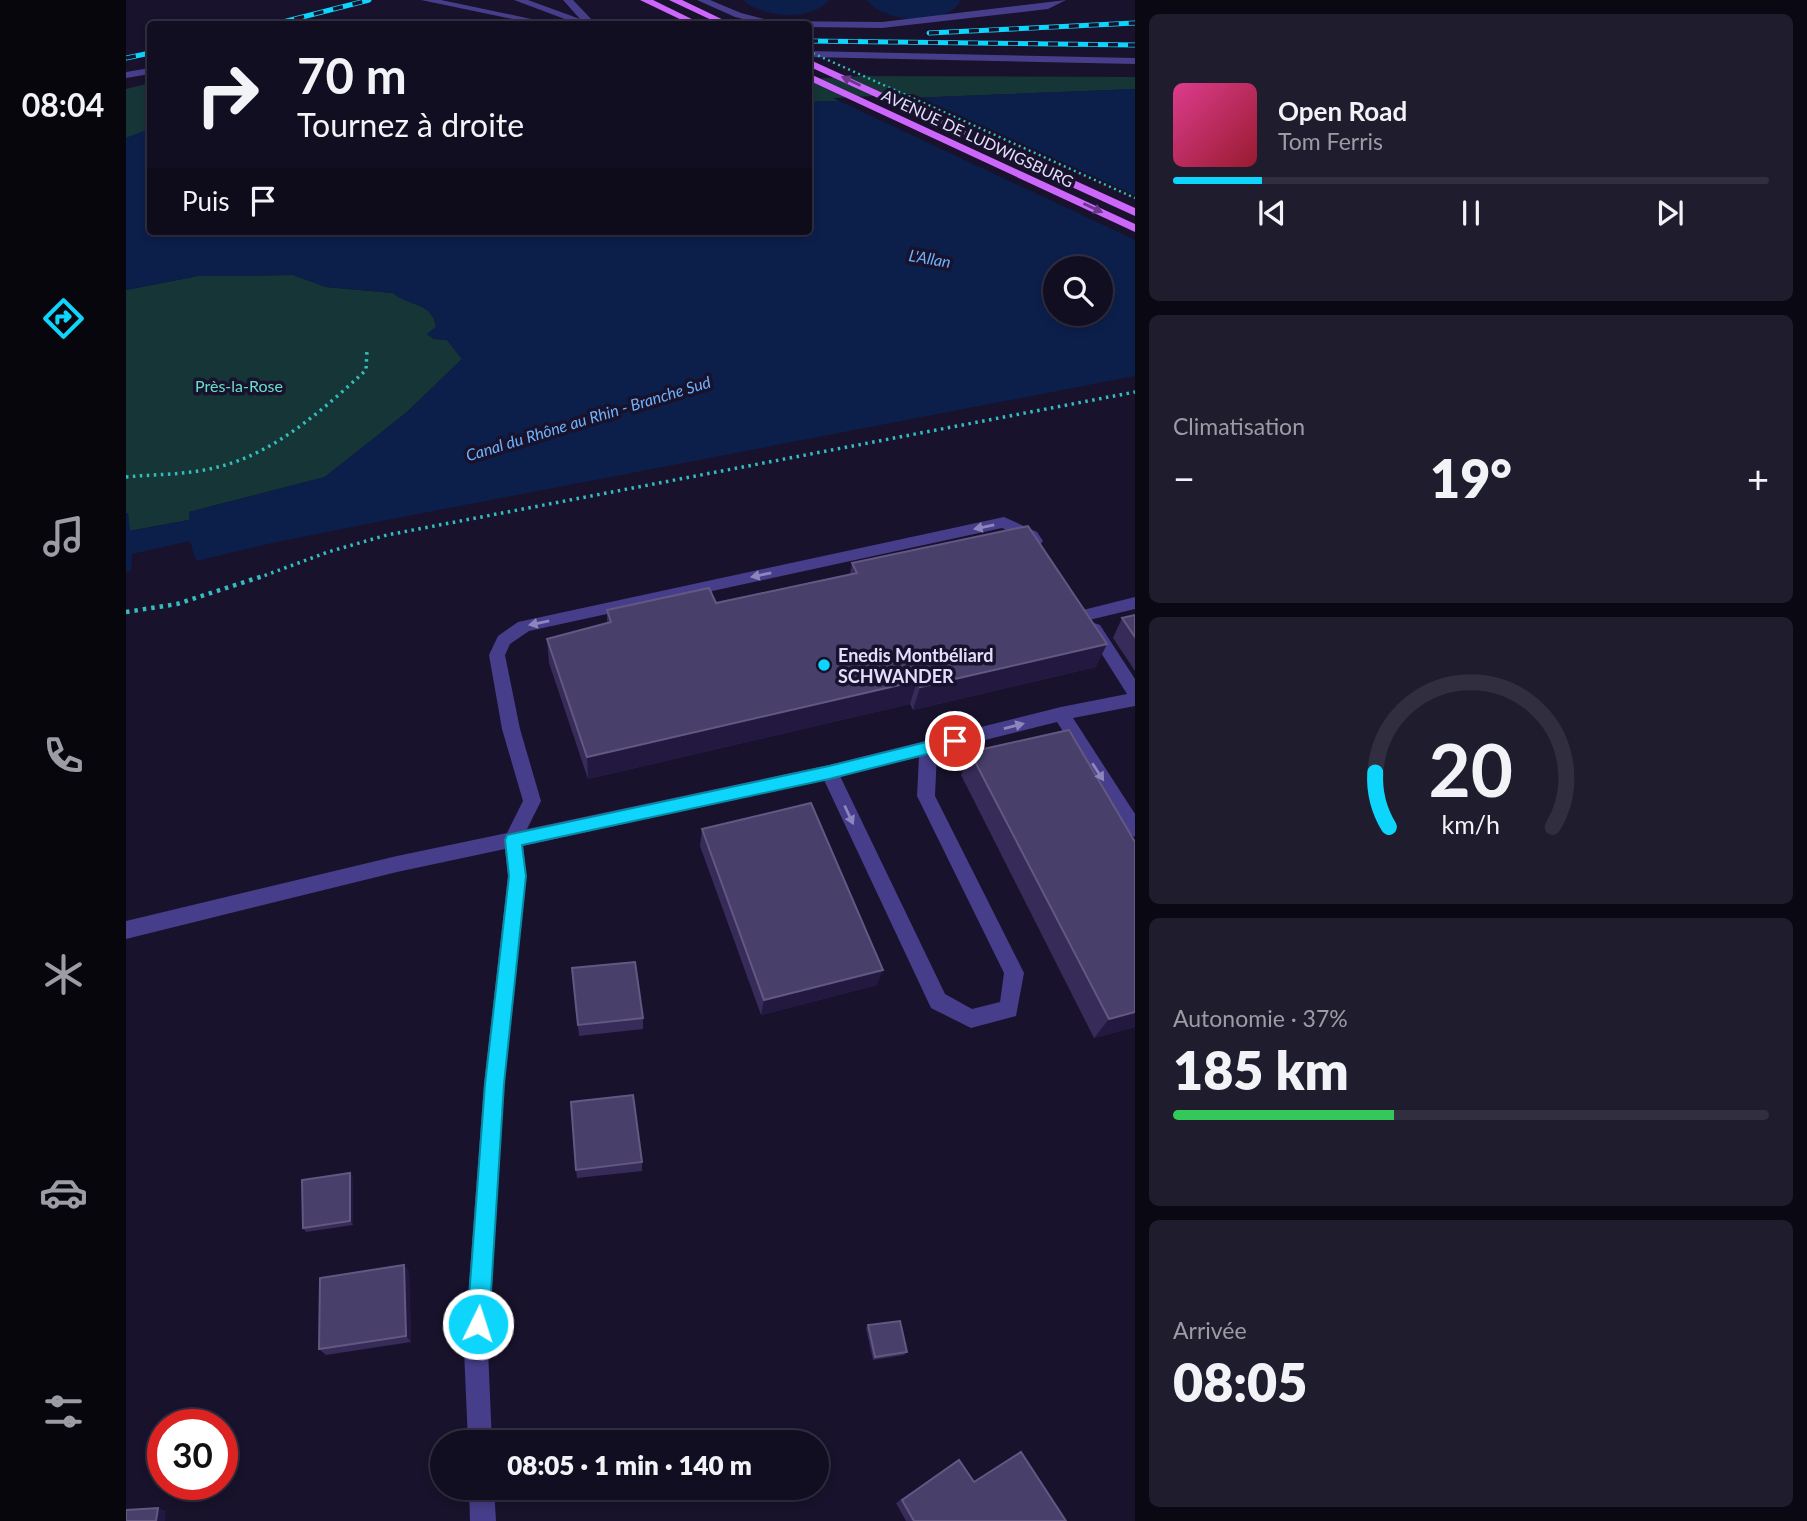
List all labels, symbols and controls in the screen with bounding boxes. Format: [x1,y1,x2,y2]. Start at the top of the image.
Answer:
text: 70 m [297,46,407,104]
icon: right [182,49,273,140]
one-way arrow [840,75,861,86]
text: 08:04 [22,85,104,124]
street label: AVENUE DE LUDWIGSBURG [879,85,1077,191]
text: Open Road [1278,95,1407,127]
text: Tournez à droite [297,105,524,144]
text: Tom Ferris [1278,127,1383,155]
icon: arrive [244,182,282,220]
text: Puis [182,185,230,217]
icon: previous [1253,194,1291,232]
icon: pause [1452,194,1490,232]
icon: next [1651,194,1689,232]
one-way arrow [1082,203,1103,214]
water label: L'Allan [908,245,952,271]
map controls [1043,256,1113,326]
button: search [1043,256,1113,326]
icon: directions [39,294,88,343]
water label: Canal du Rhône au Rhin - Branche Sud [463,371,713,464]
park label: Près-la-Rose [195,376,283,395]
text: Climatisation [1173,412,1305,440]
text: 19° [1430,447,1512,509]
text: − [1173,455,1195,501]
text: + [1747,455,1769,501]
icon: music [39,512,88,561]
one-way arrow [973,521,995,532]
one-way arrow [750,569,772,580]
one-way arrow [528,617,550,628]
place label: Enedis Montbéliard SCHWANDER [838,644,993,687]
marker: Enedis Montbéliard SCHWANDER [816,657,832,673]
pin [925,711,985,771]
one-way arrow [1003,720,1025,731]
icon: arrive [936,722,974,760]
text: 20 [1429,725,1513,813]
icon: phone [39,731,88,780]
one-way arrow [1091,762,1104,781]
one-way arrow [843,805,855,825]
text: km/h [1442,808,1500,838]
icon: climate [39,950,88,999]
text: Autonomie · 37% [1173,1004,1348,1032]
text: 185 km [1173,1039,1349,1101]
icon: car [39,1168,88,1217]
position arrow [441,1287,515,1361]
text: Arrivée [1173,1316,1247,1344]
text: 08:05 [1173,1351,1307,1413]
icon: filters [39,1387,88,1436]
speed limit sign: 30 [147,1409,238,1500]
text: 08:05 · 1 min · 140 m [507,1449,752,1481]

